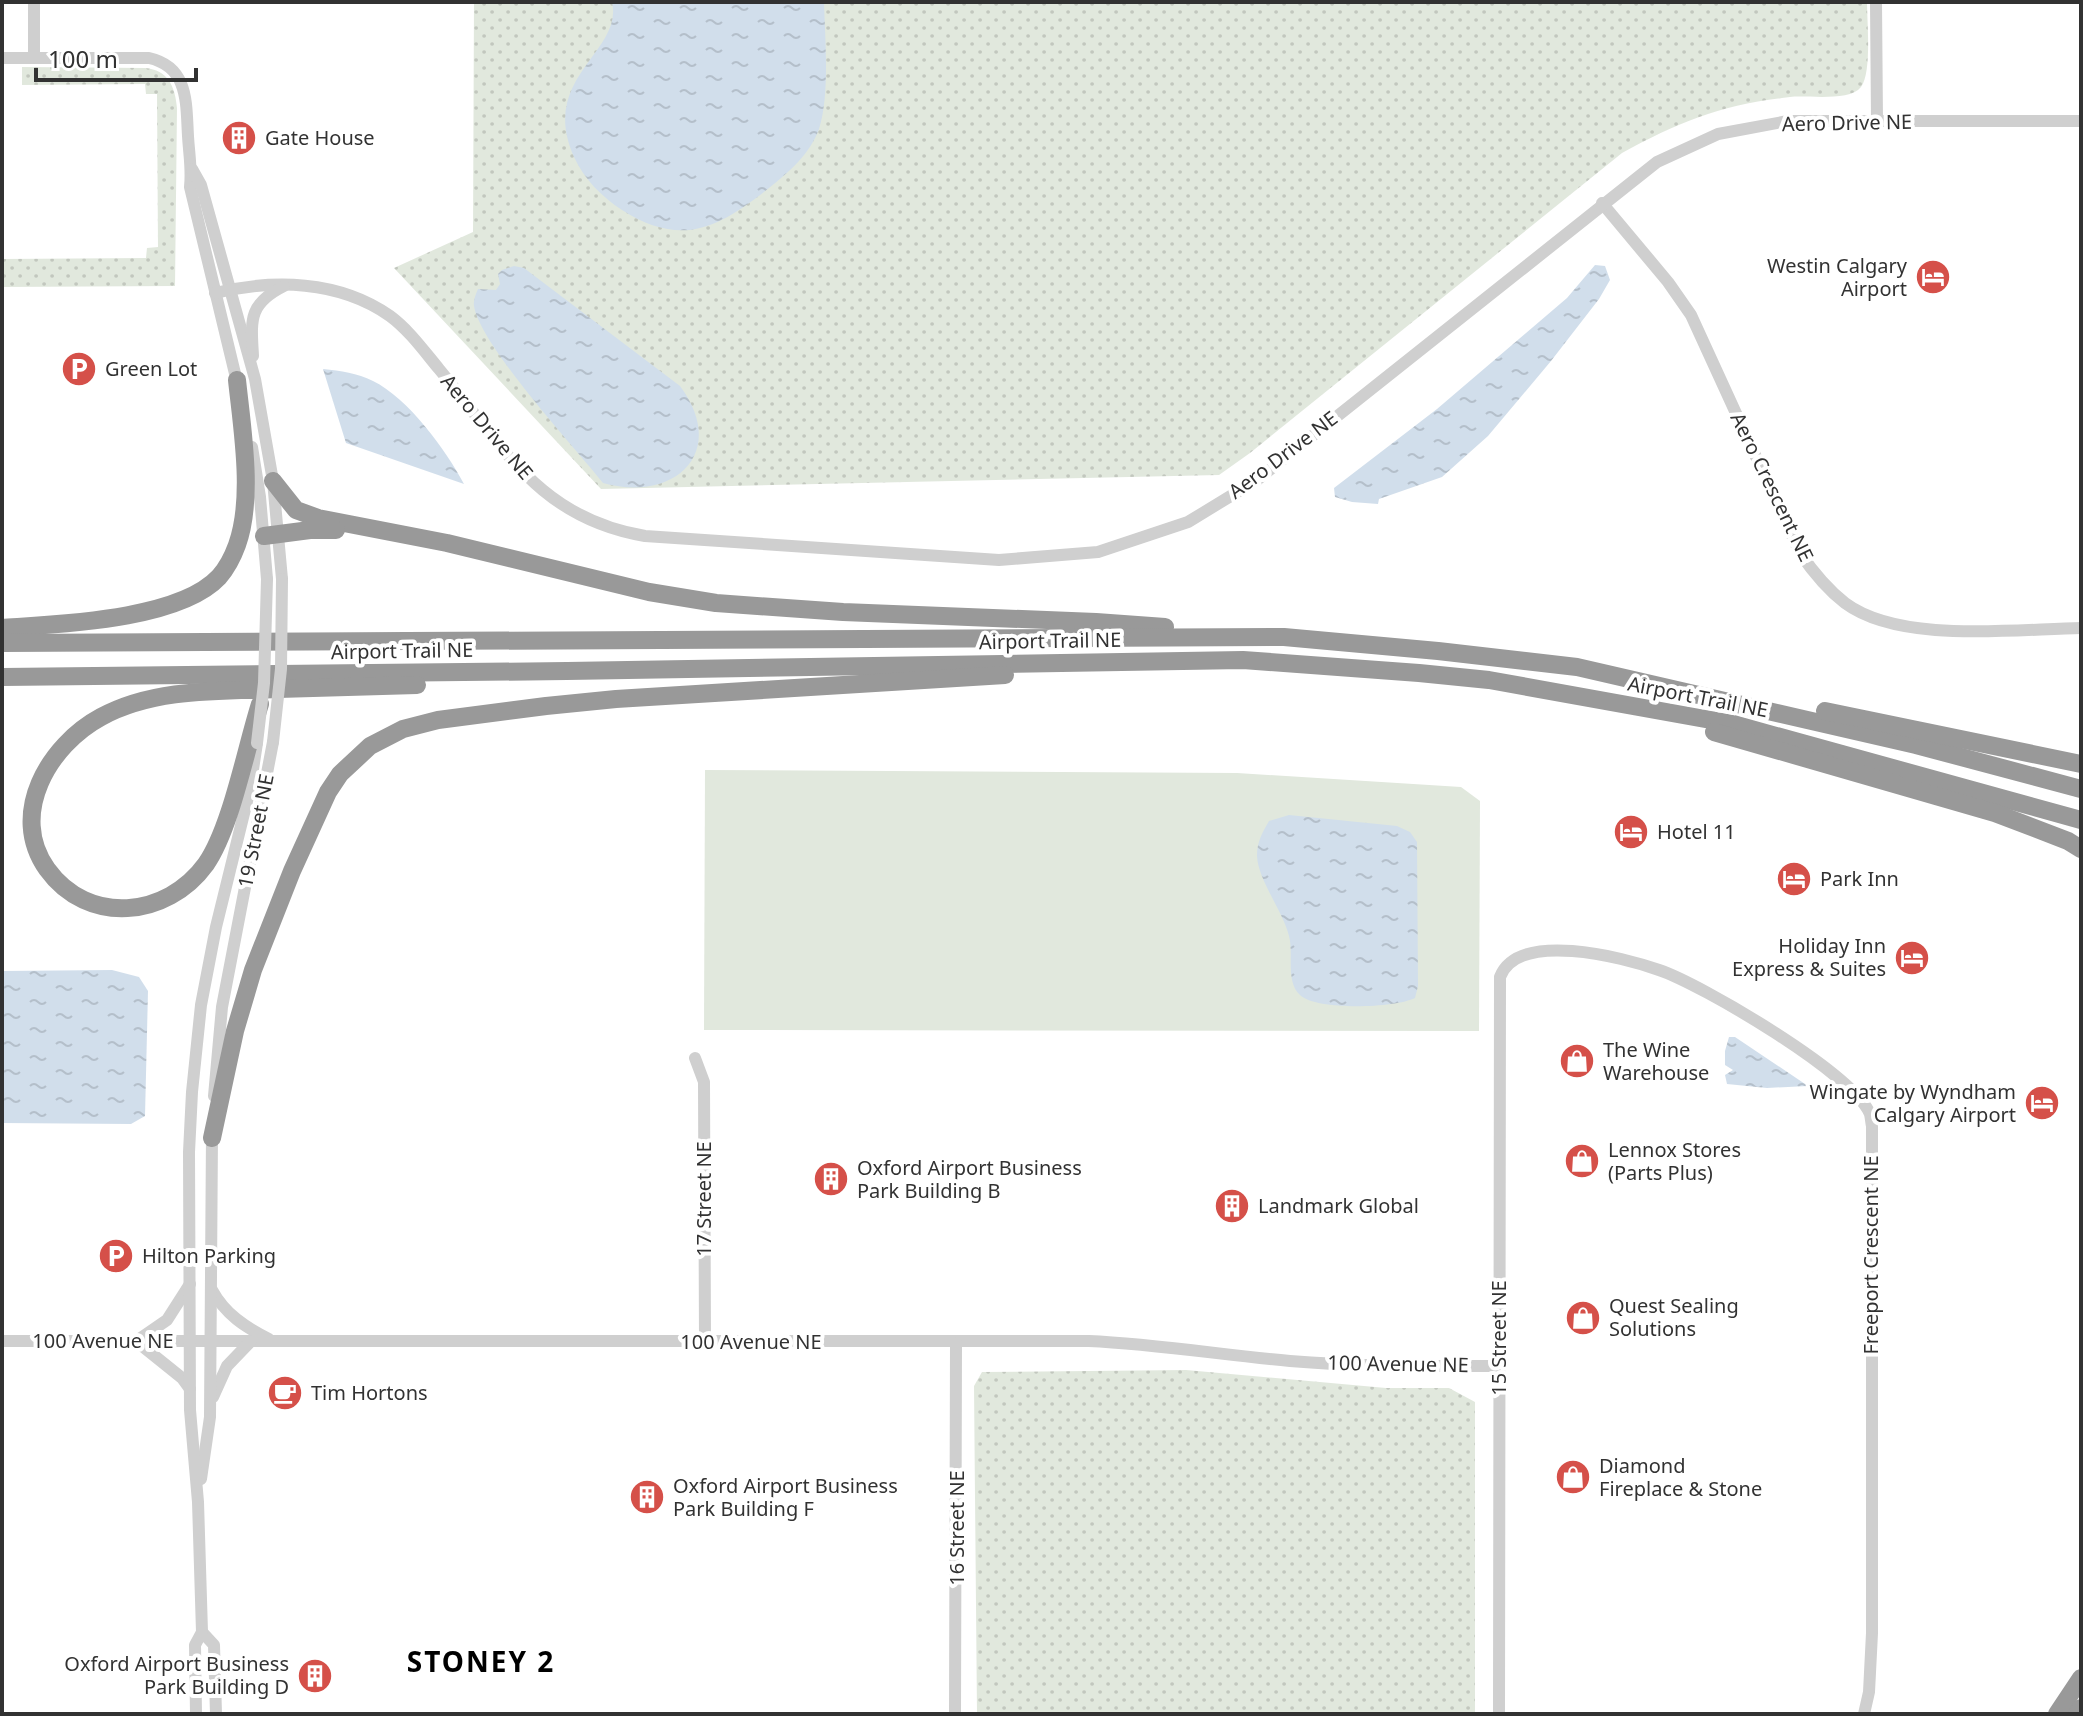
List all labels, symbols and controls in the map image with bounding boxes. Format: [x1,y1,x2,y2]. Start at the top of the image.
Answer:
scale bar [36,32,196,82]
text: 100 m [48,42,118,75]
street label: Aero Drive NE [1782,108,1912,137]
building icon: Gate House [220,119,258,157]
place label: Gate House [265,124,375,151]
place label: Westin Calgary Airport [1767,252,1908,302]
hotel icon: Westin Calgary Airport [1914,258,1952,296]
parking icon: Green Lot [60,350,98,388]
place label: Green Lot [105,355,197,382]
street label: Aero Drive NE [435,368,540,485]
street label: Aero Drive NE [1223,405,1343,505]
street label: Aero Crescent NE [1725,408,1820,566]
street label: Airport Trail NE [979,626,1121,655]
street label: Airport Trail NE [331,636,473,665]
street label: Airport Trail NE [1626,670,1771,723]
street label: 19 Street NE [231,772,280,890]
hotel icon: Hotel 11 [1612,813,1650,851]
place label: Hotel 11 [1657,818,1736,845]
hotel icon: Park Inn [1775,860,1813,898]
place label: Park Inn [1820,865,1899,892]
place label: Holiday Inn Express & Suites [1732,932,1886,982]
hotel icon: Holiday Inn Express & Suites [1893,939,1931,977]
place label: The Wine Warehouse [1603,1036,1709,1086]
shop icon: The Wine Warehouse [1558,1042,1596,1080]
place label: Wingate by Wyndham Calgary Airport [1810,1078,2016,1128]
hotel icon: Wingate by Wyndham Calgary Airport [2023,1084,2061,1122]
place label: Lennox Stores (Parts Plus) [1608,1136,1741,1186]
street label: 17 Street NE [690,1141,717,1257]
shop icon: Lennox Stores (Parts Plus) [1563,1142,1601,1180]
place label: Oxford Airport Business Park Building B [857,1154,1082,1204]
street label: Freeport Crescent NE [1857,1155,1884,1355]
building icon: Oxford Airport Business Park Building B [812,1160,850,1198]
building icon: Landmark Global [1213,1187,1251,1225]
place label: Landmark Global [1258,1192,1419,1219]
parking icon: Hilton Parking [97,1237,135,1275]
place label: Hilton Parking [142,1242,276,1269]
street label: 15 Street NE [1485,1280,1512,1396]
place label: Quest Sealing Solutions [1609,1292,1739,1342]
shop icon: Quest Sealing Solutions [1564,1299,1602,1337]
street label: 100 Avenue NE [32,1327,174,1354]
street label: 100 Avenue NE [680,1328,822,1355]
street label: 100 Avenue NE [1327,1349,1469,1378]
cafe icon: Tim Hortons [266,1374,304,1412]
place label: Tim Hortons [311,1379,428,1406]
place label: Diamond Fireplace & Stone [1599,1452,1762,1502]
shop icon: Diamond Fireplace & Stone [1554,1458,1592,1496]
street label: 16 Street NE [943,1470,970,1586]
place label: Oxford Airport Business Park Building F [673,1472,898,1522]
building icon: Oxford Airport Business Park Building F [628,1478,666,1516]
district label: STONEY 2 [407,1642,555,1680]
place label: Oxford Airport Business Park Building D [64,1650,289,1700]
building icon: Oxford Airport Business Park Building D [296,1657,334,1695]

